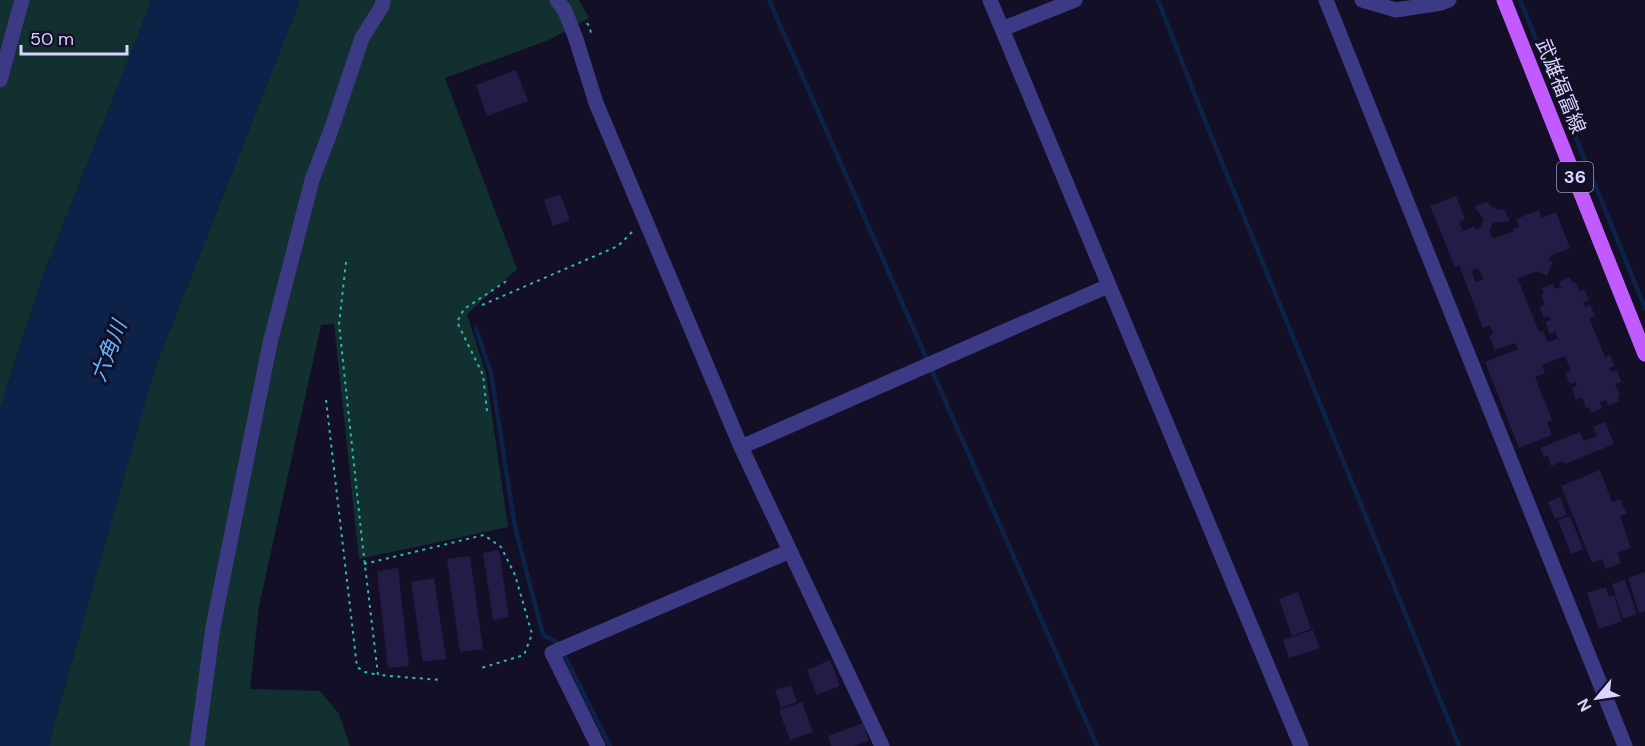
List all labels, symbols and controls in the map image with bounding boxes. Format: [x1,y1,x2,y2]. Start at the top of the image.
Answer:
scale bar [21,18,128,56]
text: 50 m [30,27,74,51]
street label: 武雄福富線 [1530,35,1592,137]
road number: 36 [1557,162,1593,192]
water label: 六角川 [85,315,134,385]
north arrow [1567,668,1627,728]
text: N [1572,695,1596,715]

